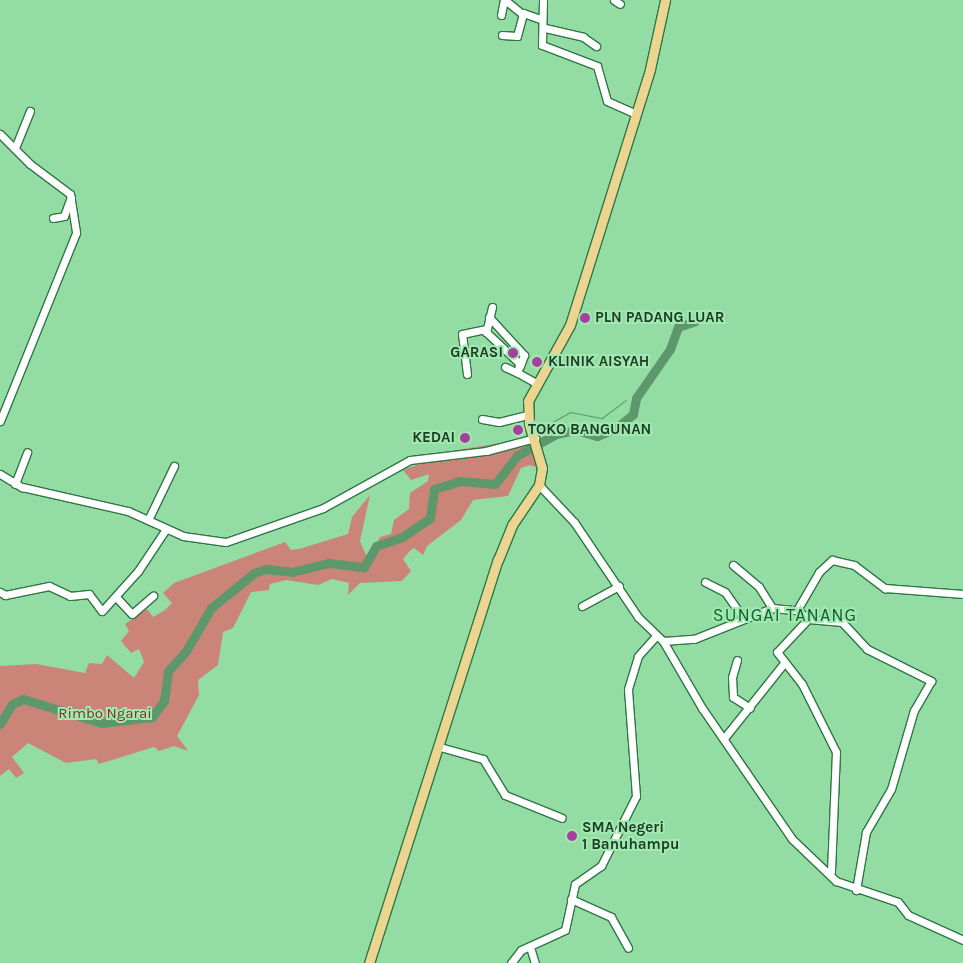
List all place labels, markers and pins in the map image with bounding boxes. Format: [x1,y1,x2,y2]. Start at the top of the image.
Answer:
place label: PLN PADANG LUAR [595,309,724,327]
marker: PLN PADANG LUAR [579,312,591,324]
place label: GARASI [450,344,503,362]
marker: GARASI [507,347,519,359]
place label: KLINIK AISYAH [548,353,649,371]
marker: KLINIK AISYAH [530,355,544,369]
place label: TOKO BANGUNAN [528,421,651,439]
marker: TOKO BANGUNAN [512,424,524,436]
place label: KEDAI [412,429,455,447]
marker: KEDAI [459,432,471,444]
place label: SMA Negeri 1 Banuhampu [582,818,679,853]
marker: SMA Negeri 1 Banuhampu [566,830,578,842]

